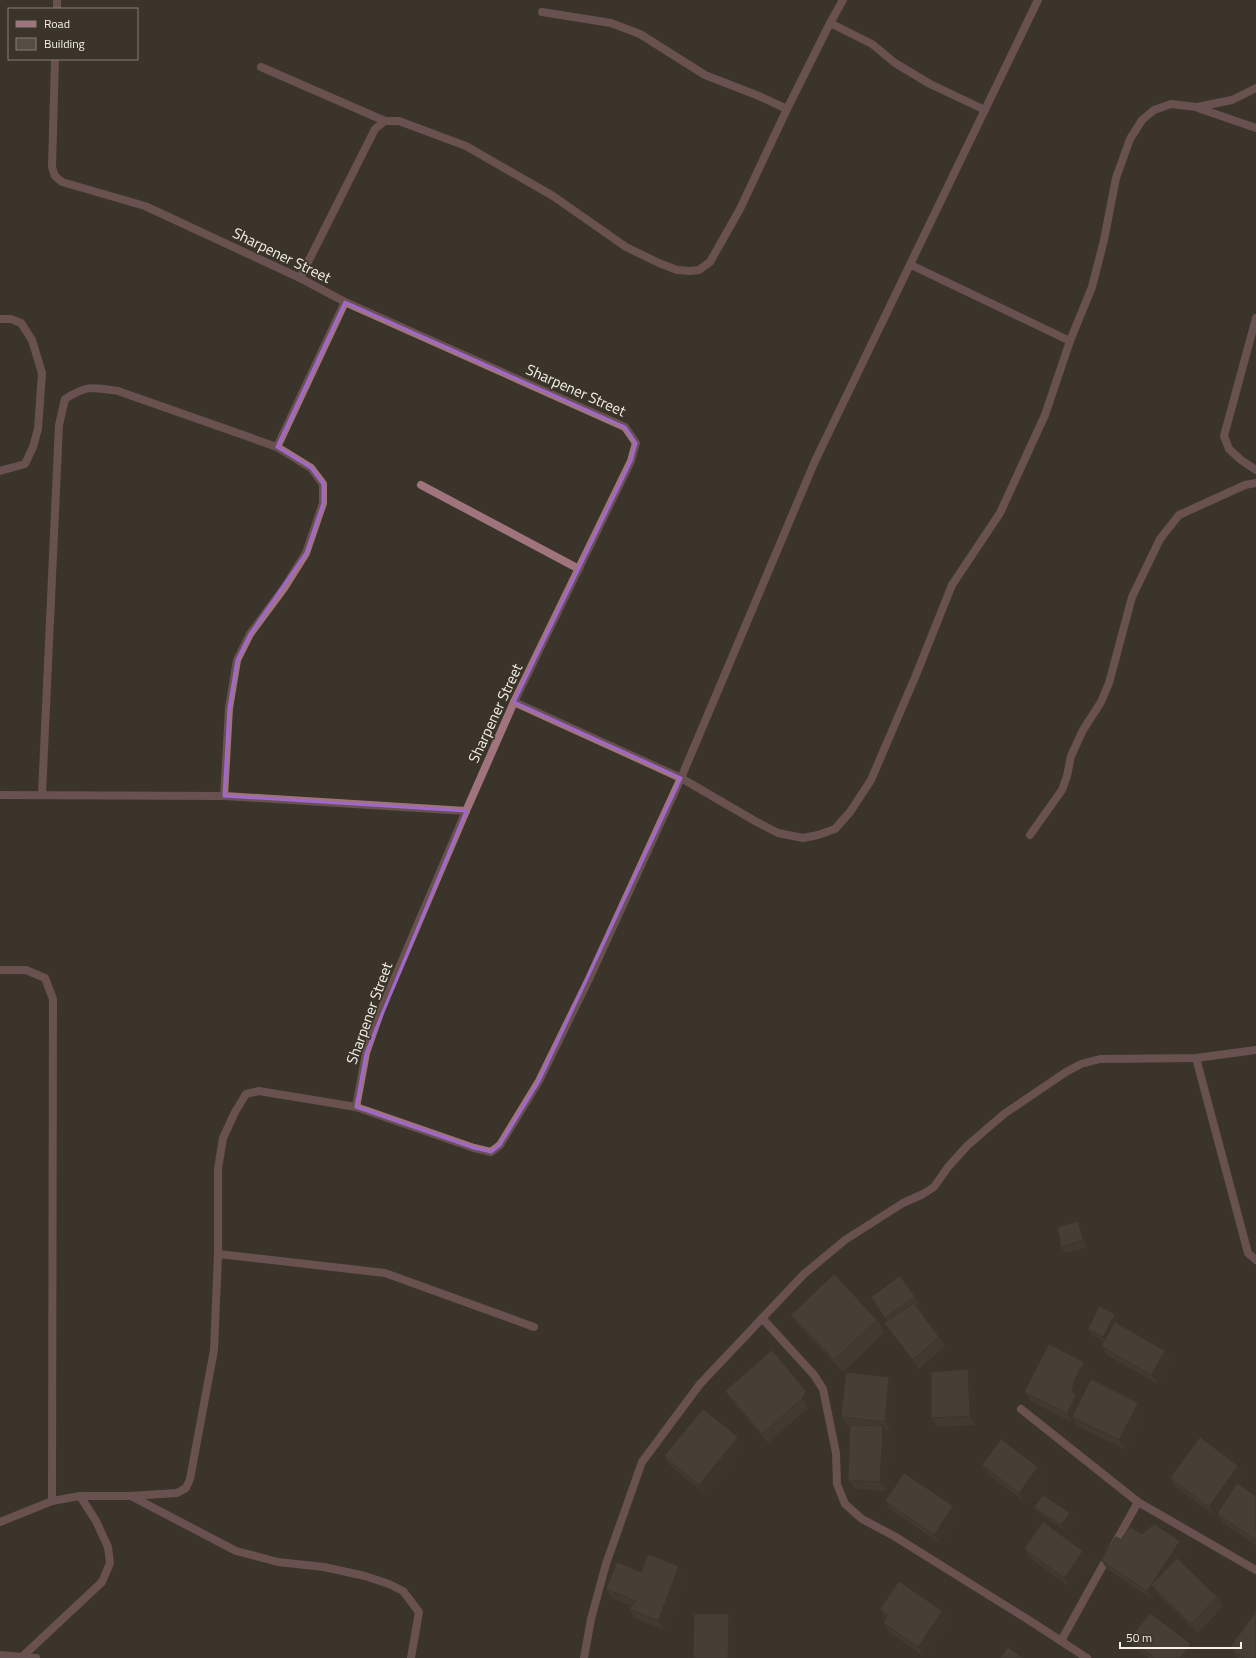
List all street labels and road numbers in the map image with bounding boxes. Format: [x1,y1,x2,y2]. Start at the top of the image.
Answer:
street label: Sharpener Street [229,221,336,289]
street label: Sharpener Street [522,358,630,423]
street label: Sharpener Street [462,659,528,766]
street label: Sharpener Street [340,958,398,1067]

